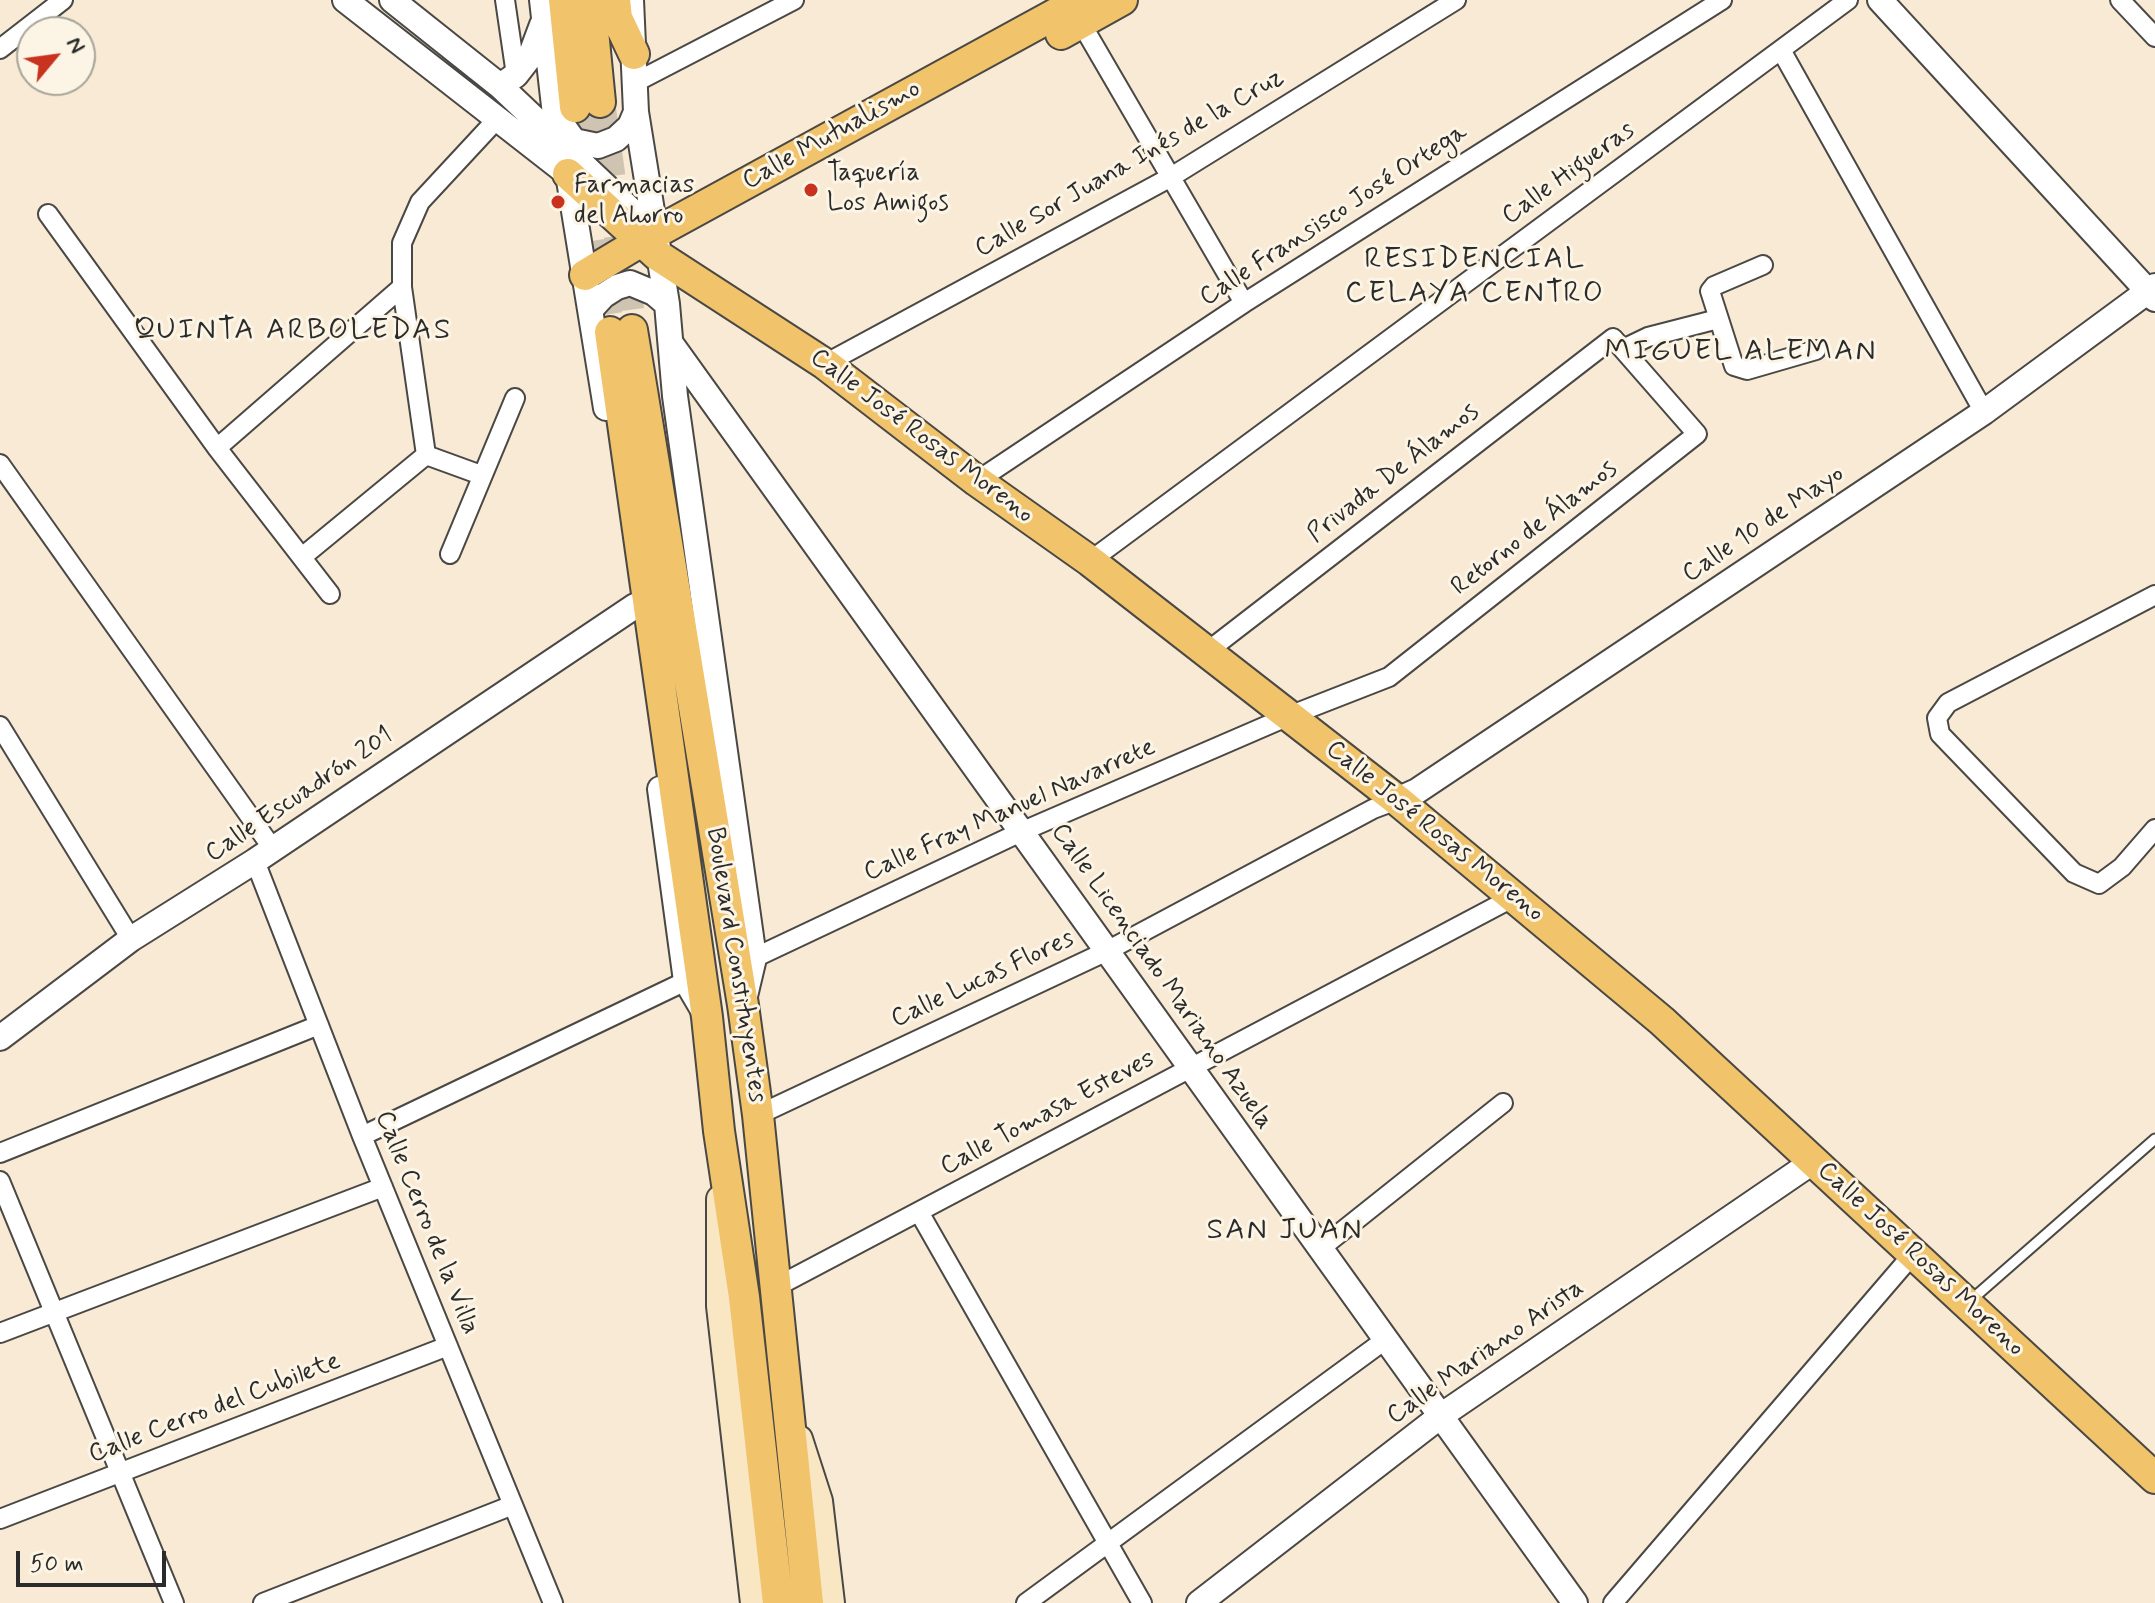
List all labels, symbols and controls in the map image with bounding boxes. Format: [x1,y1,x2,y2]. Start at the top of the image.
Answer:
north arrow [16,16,96,96]
text: N [59,32,91,59]
street label: Calle Sor Juana Inés de la Cruz [970,63,1290,265]
street label: Calle Mutualismo [737,74,927,198]
street label: Calle Higueras [1497,115,1641,233]
street label: Calle Fransisco José Ortega [1194,118,1474,314]
place label: Taquería Los Amigos [827,159,949,220]
place label: Farmacias del Ahorro [574,171,694,232]
marker: Taquería Los Amigos [802,181,820,199]
marker: Farmacias del Ahorro [549,193,567,211]
district label: RESIDENCIAL CELAYA CENTRO [1346,243,1604,314]
district label: QUINTA ARBOLEDAS [133,314,453,350]
district label: MIGUEL ALEMAN [1603,335,1879,371]
street label: Calle José Rosas Moreno [803,343,1039,531]
street label: Privada De Álamos [1302,397,1486,551]
street label: Retorno de Álamos [1446,454,1624,604]
street label: Calle 10 de Mayo [1677,459,1851,591]
street label: Calle Escuadrón 201 [200,722,400,870]
street label: Calle Fray Manuel Navarrete [859,732,1161,890]
street label: Calle José Rosas Moreno [1319,734,1549,930]
street label: Calle Licenciado Mariano Azuela [1043,818,1279,1136]
street label: Boulevard Constituyentes [698,825,772,1105]
street label: Calle Lucas Flores [887,924,1079,1036]
street label: Calle Tomasa Esteves [936,1044,1160,1184]
street label: Calle Cerro de la Villa [367,1107,485,1339]
street label: Calle José Rosas Moreno [1810,1156,2030,1364]
district label: SAN JUAN [1206,1214,1364,1250]
street label: Calle Mariano Arista [1382,1273,1590,1433]
street label: Calle Cerro del Cubilete [85,1347,345,1471]
scale bar [20,1535,170,1585]
text: 50 m [30,1549,84,1580]

